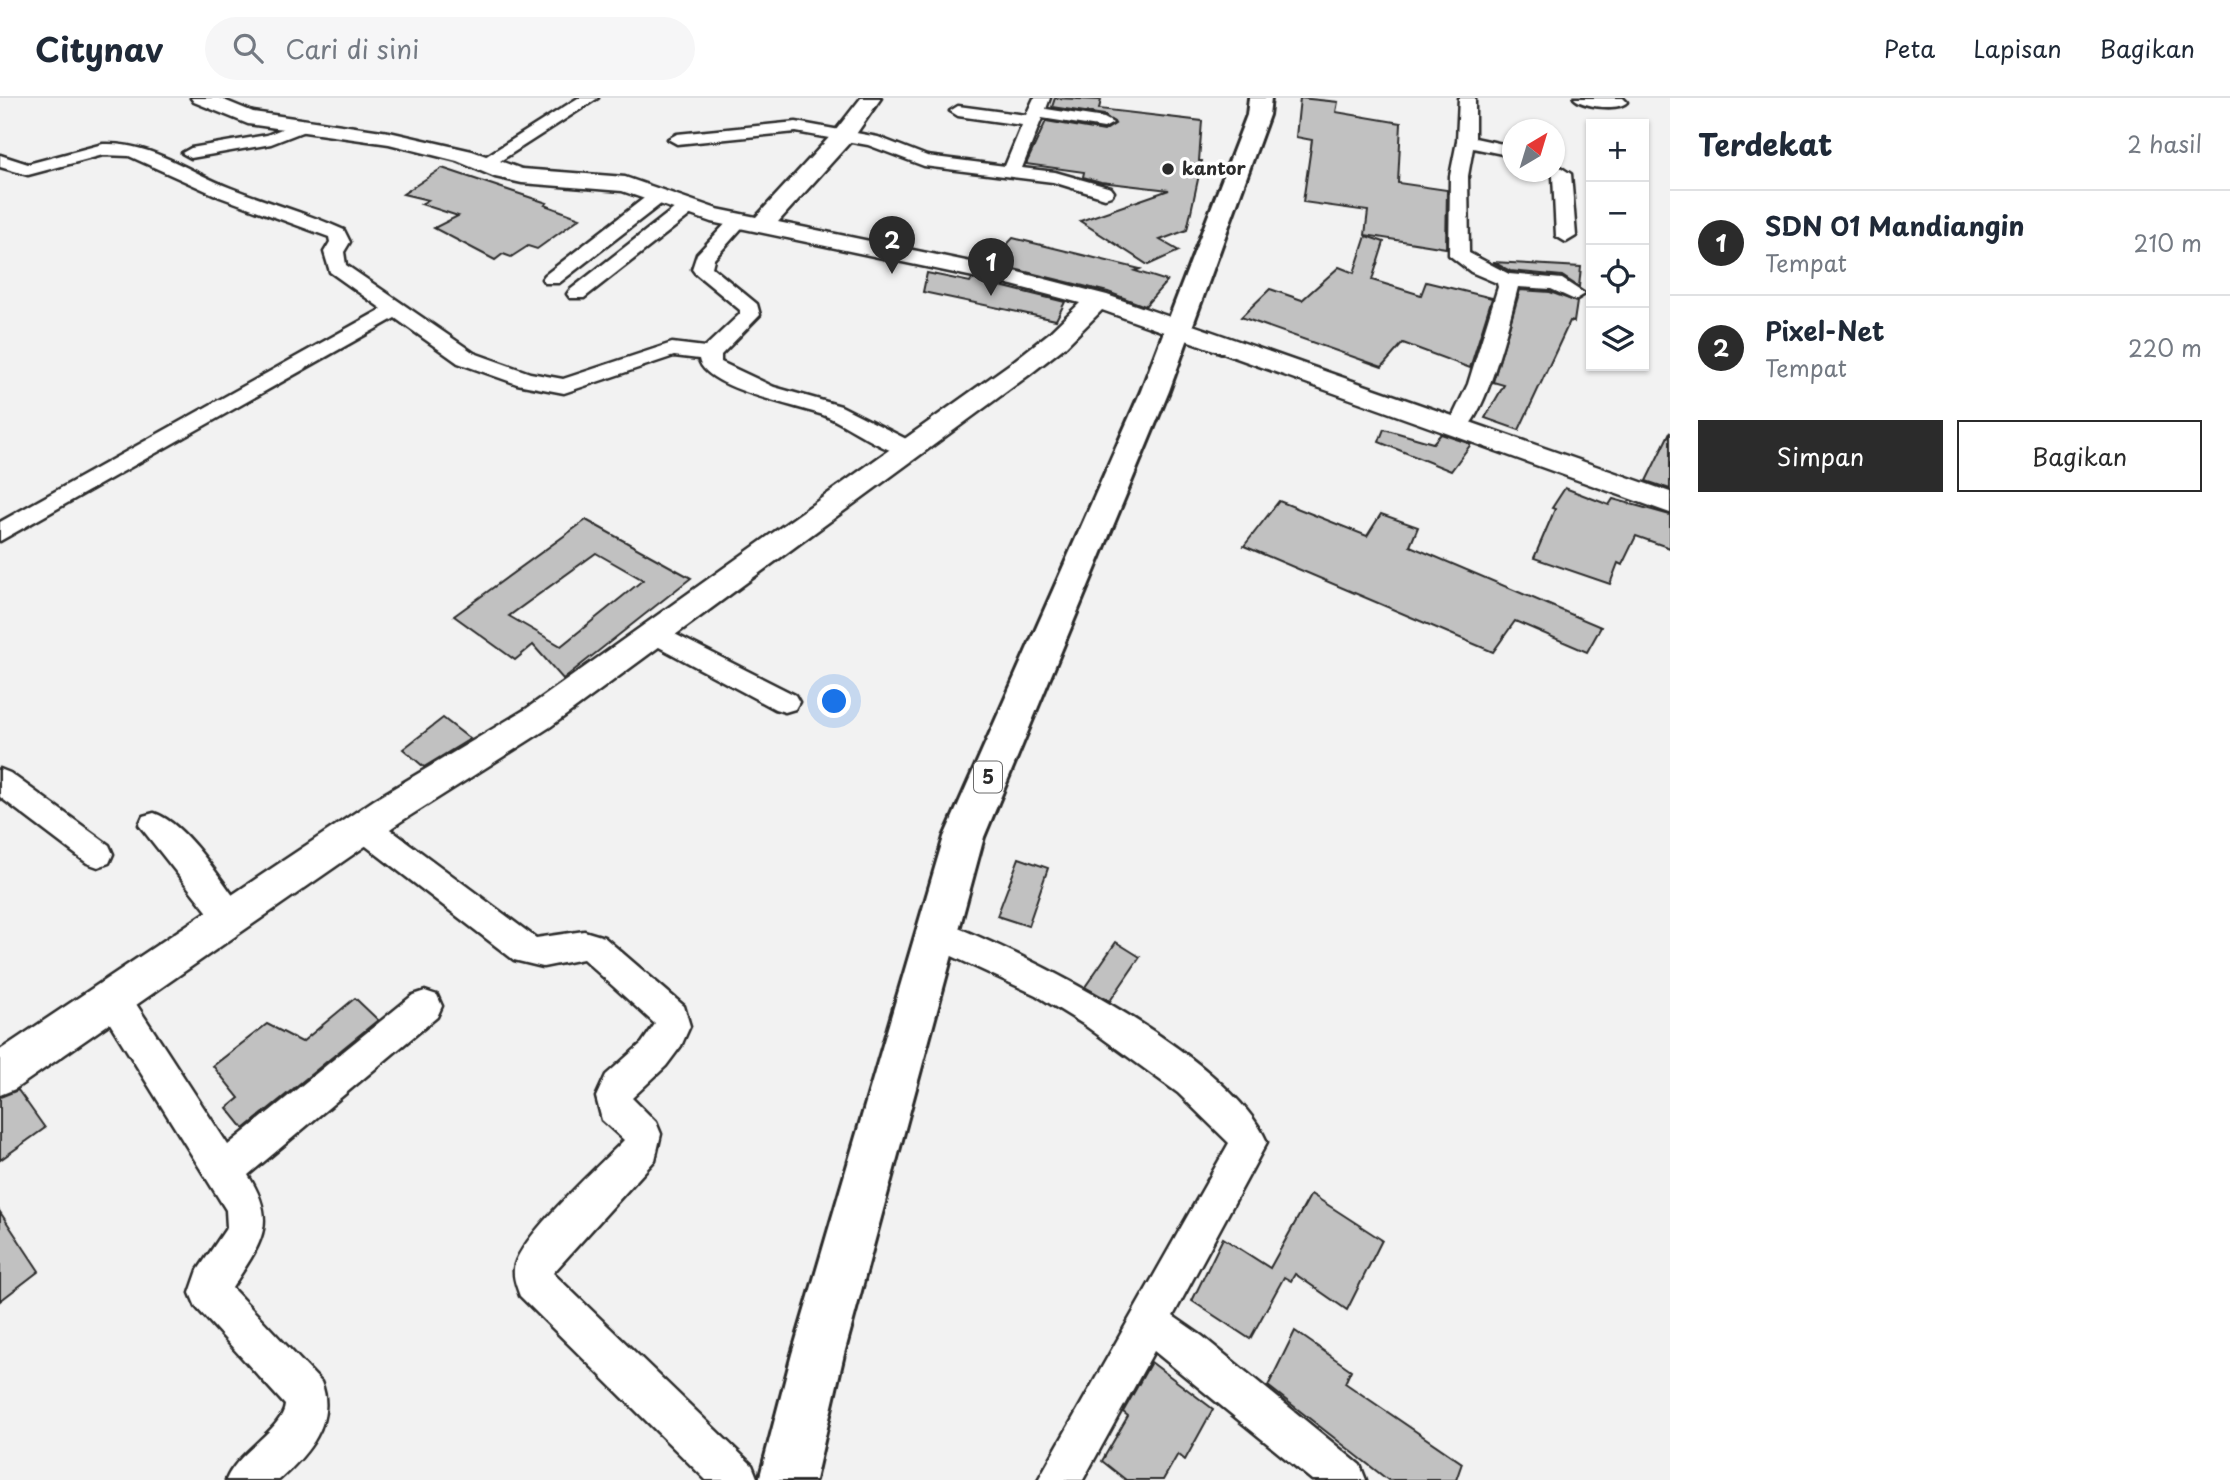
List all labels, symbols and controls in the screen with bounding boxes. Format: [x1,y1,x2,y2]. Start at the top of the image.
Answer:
search box [205,17,695,80]
text: Citynav [35,23,163,73]
icon: search [229,29,267,67]
text: Cari di sini [285,29,419,68]
text: Peta [1884,30,1935,66]
text: Lapisan [1973,30,2062,66]
text: Bagikan [2100,30,2195,66]
north arrow [1502,119,1565,182]
map controls [1586,119,1649,371]
button: + [1586,119,1649,182]
text: Terdekat [1698,121,1833,166]
text: 2 hasil [2127,126,2202,161]
place label: kantor [1182,154,1246,181]
marker: kantor [1160,161,1176,177]
button: − [1586,182,1649,245]
text: SDN 01 Mandiangin [1765,206,2025,245]
pin: 2 [869,216,915,274]
text: 1 [1716,225,1727,260]
text: 210 m [2134,225,2202,260]
pin: 1 [968,238,1014,296]
button: locate [1586,245,1649,308]
text: Tempat [1765,245,1847,280]
button: layers [1586,308,1649,371]
text: Pixel-Net [1765,311,1885,350]
text: 2 [1713,330,1729,365]
text: 220 m [2128,330,2202,365]
text: Tempat [1765,350,1847,385]
button: Simpan [1698,420,1943,492]
button: Bagikan [1957,420,2202,492]
your location [817,684,851,718]
road number: 5 [974,762,1002,792]

